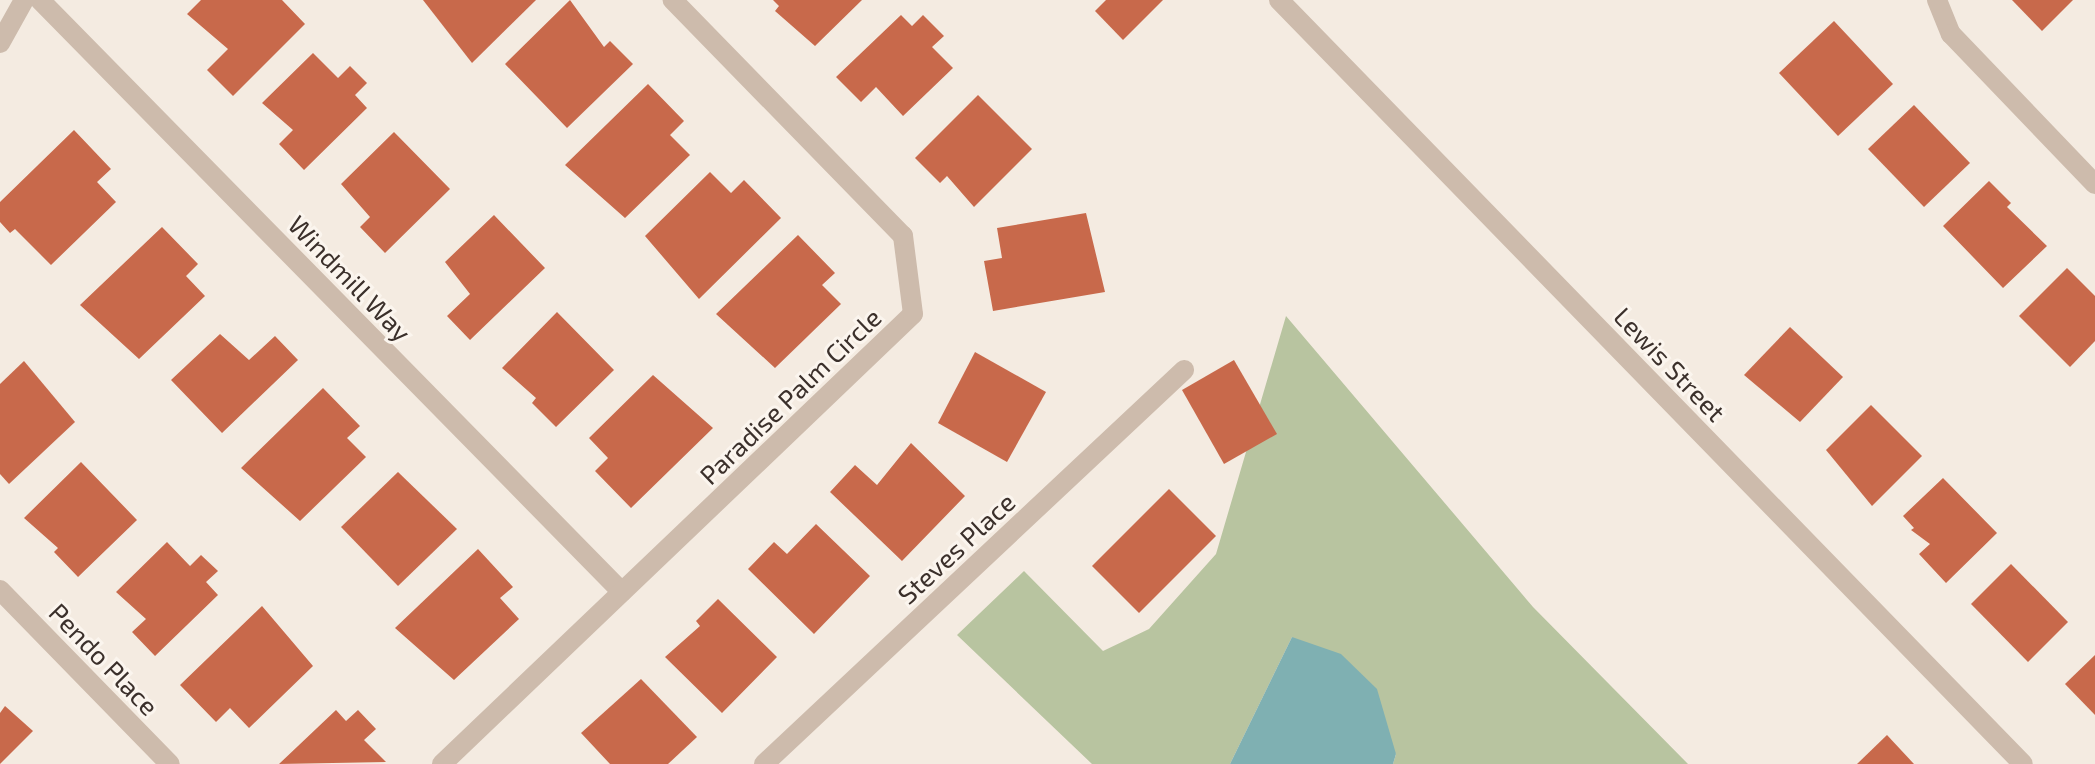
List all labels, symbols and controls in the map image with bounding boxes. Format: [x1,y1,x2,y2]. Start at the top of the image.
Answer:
street label: Windmill Way [282,208,418,348]
street label: Paradise Palm Circle [693,301,887,491]
street label: Lewis Street [1608,301,1732,427]
street label: Steves Place [891,486,1021,610]
street label: Pendo Place [43,597,165,721]

